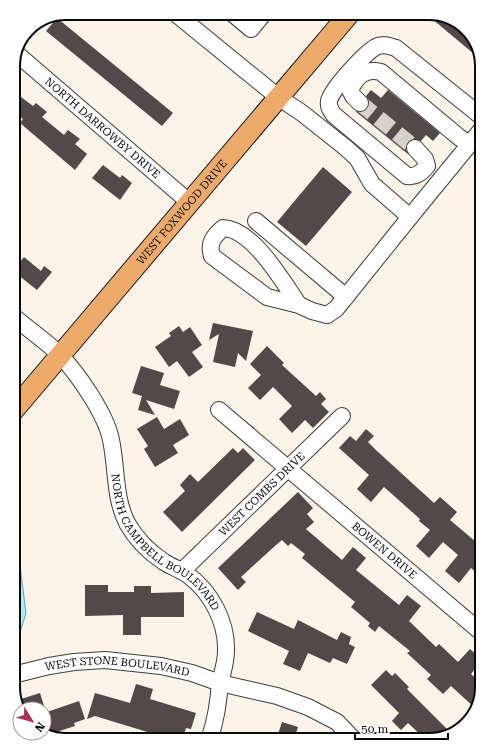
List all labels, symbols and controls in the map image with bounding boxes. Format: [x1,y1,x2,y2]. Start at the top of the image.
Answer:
street label: NORTH DARROWBY DRIVE [42,75,163,181]
street label: WEST FOXWOOD DRIVE [134,157,230,267]
street label: WEST COMBS DRIVE [216,449,307,538]
street label: NORTH CAMPBELL BOULEVARD [109,473,222,613]
street label: BOWEN DRIVE [349,519,420,581]
street label: WEST STONE BOULEVARD [44,653,191,679]
north arrow [12,701,52,741]
scale bar [355,715,448,741]
text: N [32,719,47,734]
text: 50 m [361,722,388,736]

